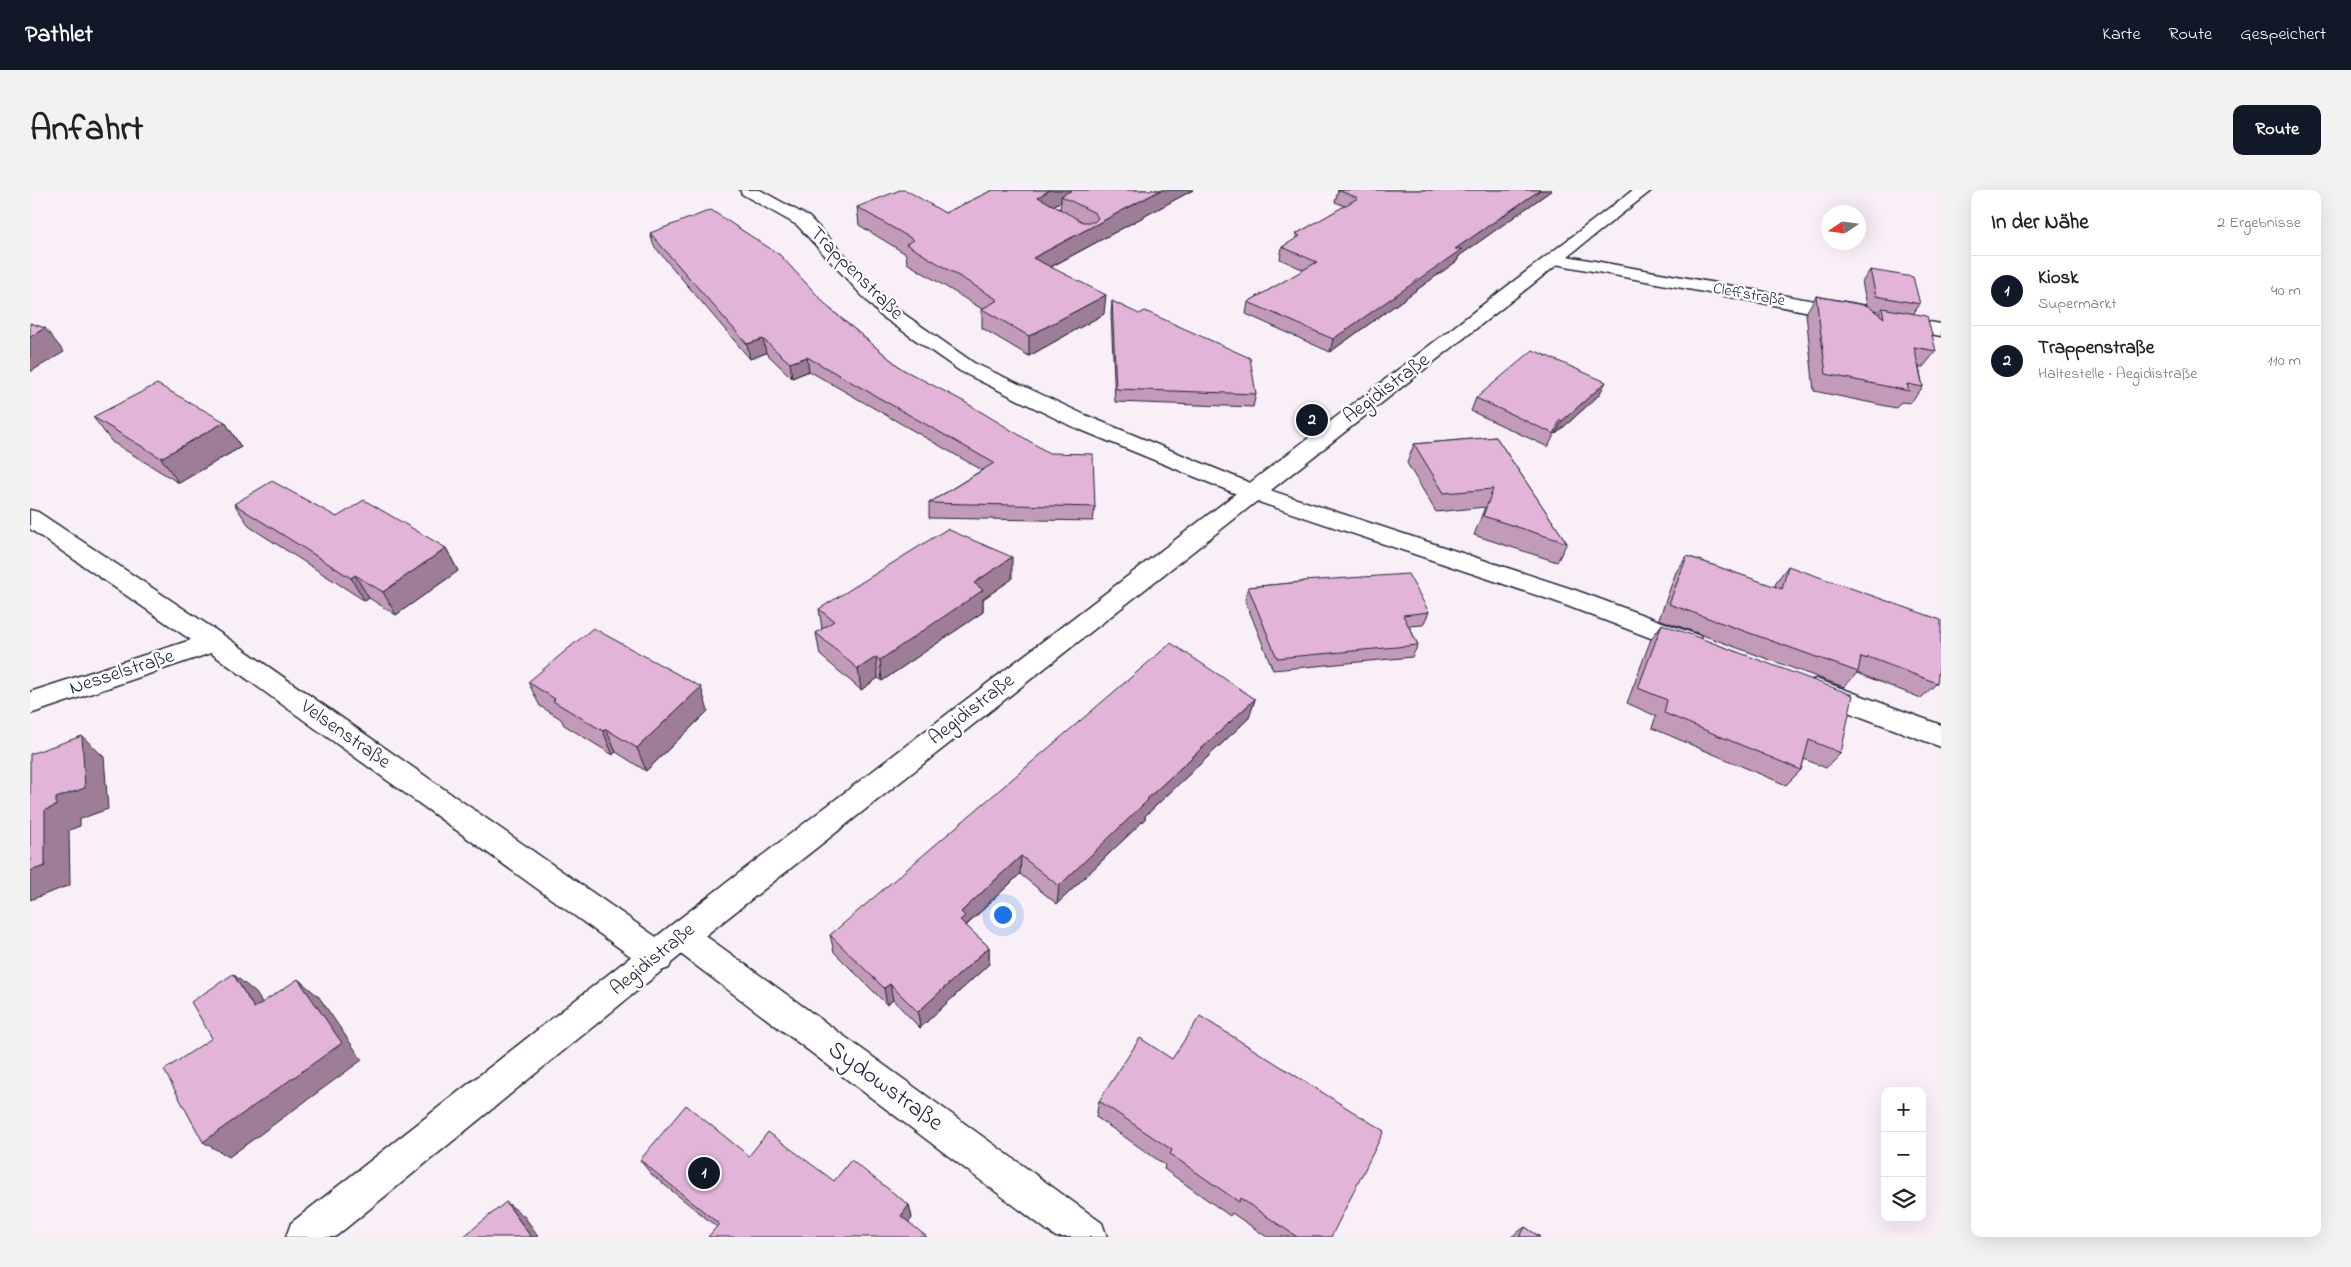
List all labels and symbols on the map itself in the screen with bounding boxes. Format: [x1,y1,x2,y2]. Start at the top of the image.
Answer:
north arrow [1821,205,1866,250]
street label: Trappenstraße [802,220,910,328]
street label: Cleffstraße [1711,277,1788,313]
street label: Aegidistraße [1338,347,1437,432]
pin: 2 [1296,401,1328,439]
street label: Nesselstraße [66,642,178,704]
street label: Aegidistraße [923,667,1022,754]
street label: Velsenstraße [293,693,396,777]
your location [990,902,1016,928]
street label: Aegidistraße [604,917,702,1004]
street label: Sydowstraße [819,1033,950,1142]
pin: 1 [688,1154,720,1192]

